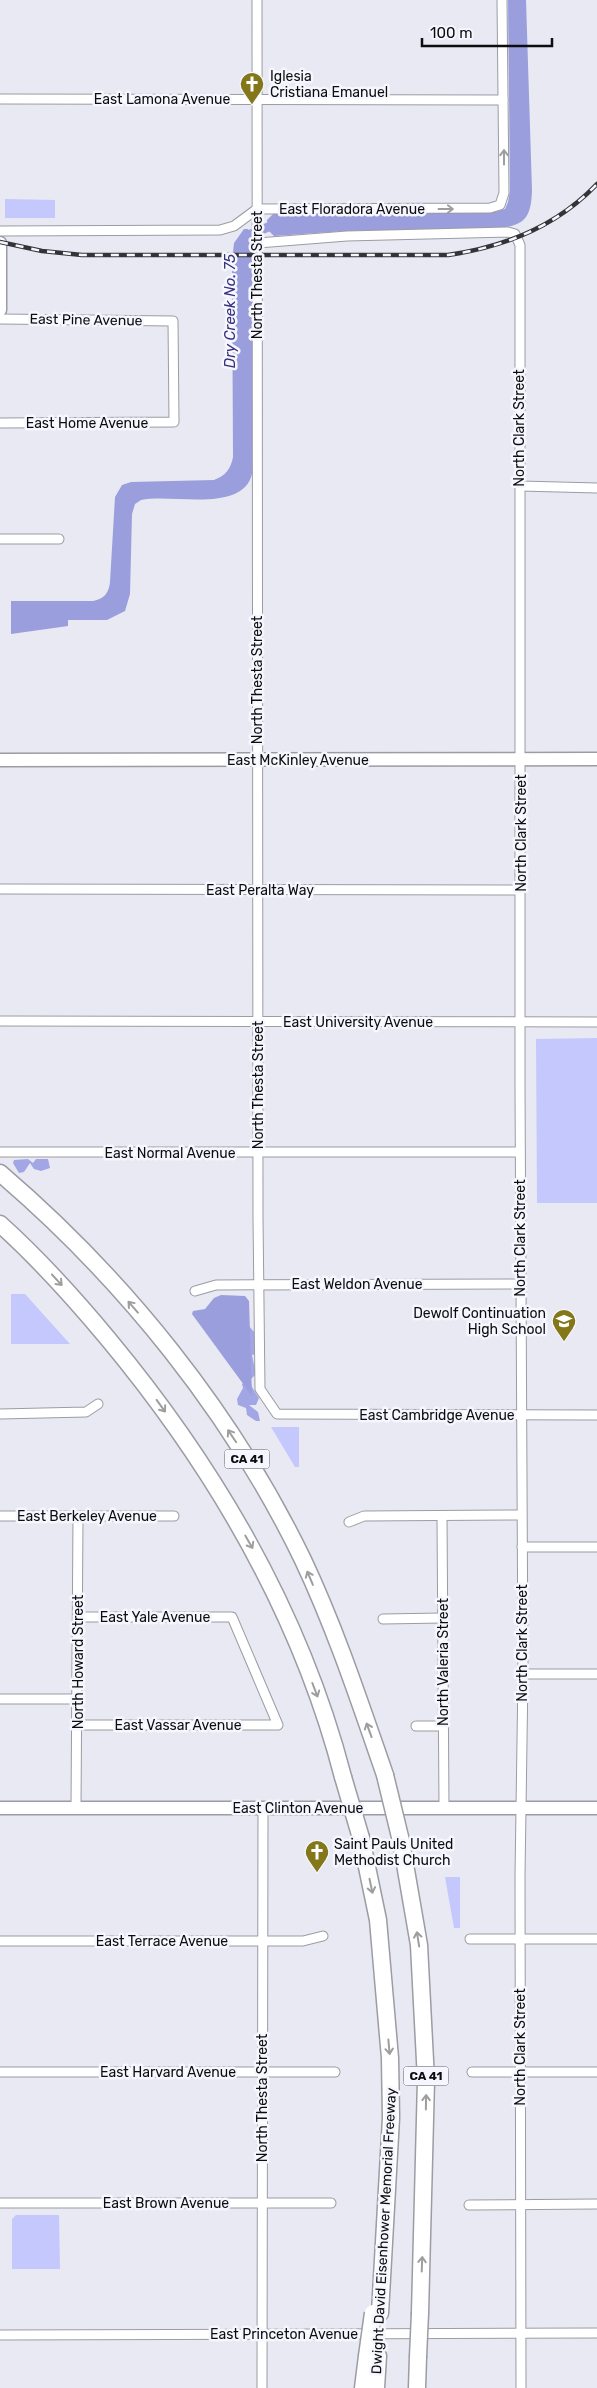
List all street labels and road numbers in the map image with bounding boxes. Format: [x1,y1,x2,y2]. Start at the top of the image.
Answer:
street label: East Lamona Avenue [94,91,230,108]
street label: East Floradora Avenue [279,201,425,218]
street label: North Thesta Street [249,210,266,339]
street label: East Pine Avenue [29,311,143,329]
street label: North Clark Street [511,369,528,487]
street label: East Home Avenue [26,415,148,432]
street label: North Thesta Street [249,615,266,744]
street label: East McKinley Avenue [227,752,369,769]
street label: North Clark Street [513,774,530,892]
street label: East Peralta Way [206,882,314,899]
street label: East University Avenue [283,1014,433,1031]
street label: North Thesta Street [250,1020,267,1149]
street label: East Normal Avenue [104,1145,236,1162]
street label: North Clark Street [512,1179,529,1297]
street label: East Weldon Avenue [291,1276,423,1293]
street label: East Cambridge Avenue [359,1407,515,1424]
road number: CA 41 [224,1450,270,1468]
street label: East Berkeley Avenue [17,1508,157,1525]
street label: North Clark Street [514,1584,531,1702]
street label: North Howard Street [70,1594,87,1729]
street label: North Valeria Street [435,1598,452,1726]
street label: East Yale Avenue [100,1609,210,1626]
street label: East Vassar Avenue [114,1717,242,1734]
street label: East Clinton Avenue [233,1800,364,1817]
street label: East Terrace Avenue [96,1933,228,1950]
street label: North Clark Street [512,1988,529,2106]
street label: North Thesta Street [254,2033,271,2162]
street label: East Harvard Avenue [100,2064,236,2081]
road number: CA 41 [404,2066,448,2086]
street label: Dwight David Eisenhower Memorial Freeway [368,2087,400,2375]
street label: East Brown Avenue [103,2195,229,2212]
street label: East Princeton Avenue [210,2326,358,2343]

